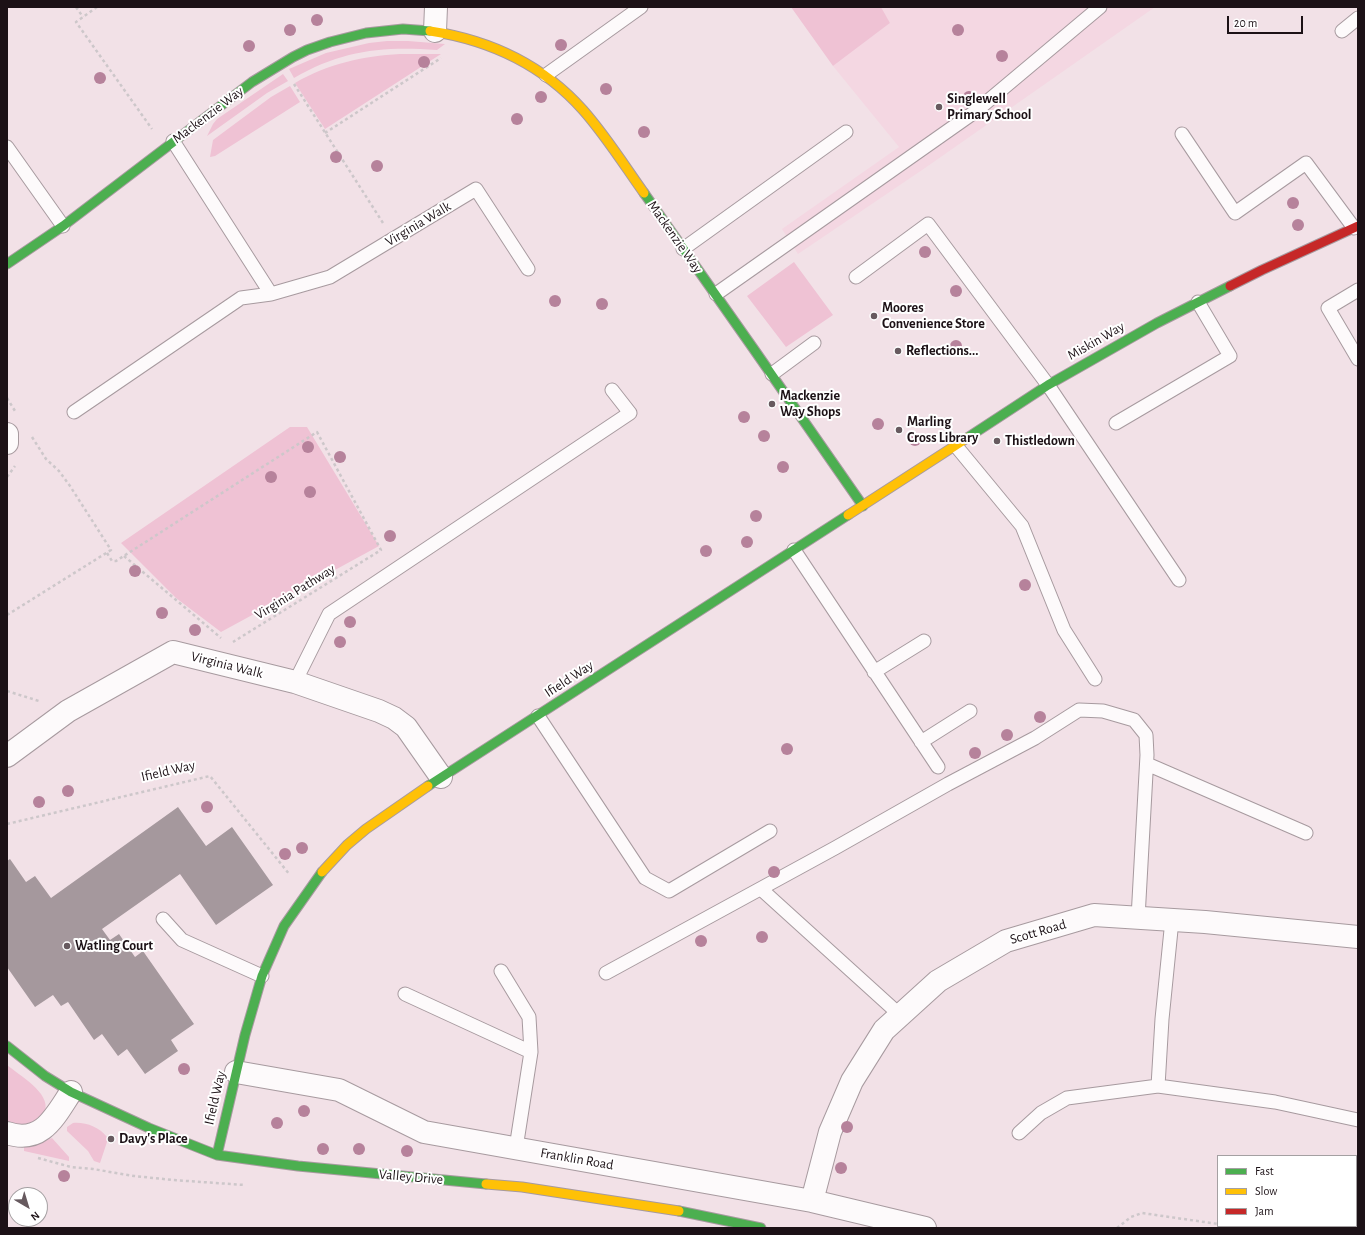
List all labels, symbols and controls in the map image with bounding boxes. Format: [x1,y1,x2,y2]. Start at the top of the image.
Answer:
scale bar [1229,8,1305,34]
text: 20 m [1234,17,1257,29]
street label: Mackenzie Way [169,83,247,147]
place label: Singlewell Primary School [947,91,1032,124]
marker: Singlewell Primary School [934,102,944,112]
street label: Virginia Walk [382,198,454,250]
street label: Mackenzie Way [644,198,706,276]
place label: Moores Convenience Store [882,300,985,332]
marker: Moores Convenience Store [869,311,879,321]
street label: Miskin Way [1065,318,1127,364]
place label: Reflections... [906,343,978,359]
marker: Reflections... [893,346,903,356]
place label: Mackenzie Way Shops [780,388,841,420]
marker: Mackenzie Way Shops [767,399,777,409]
place label: Marling Cross Library [907,414,978,446]
marker: Marling Cross Library [894,425,904,435]
place label: Thistledown [1005,433,1075,449]
marker: Thistledown [992,436,1002,446]
street label: Virginia Pathway [252,561,338,623]
street label: Virginia Walk [189,648,265,682]
street label: Ifield Way [541,657,597,701]
street label: Ifield Way [139,757,197,785]
street label: Scott Road [1008,916,1068,948]
place label: Watling Court [75,938,153,954]
marker: Watling Court [62,941,72,951]
street label: Ifield Way [201,1069,229,1127]
place label: Davy's Place [119,1131,188,1147]
marker: Davy's Place [106,1134,116,1144]
street label: Franklin Road [539,1144,615,1174]
legend [1217,1155,1357,1227]
text: Fast [1255,1165,1274,1177]
street label: Valley Drive [378,1166,444,1188]
text: Slow [1255,1185,1277,1197]
north arrow [8,1187,48,1227]
text: Jam [1255,1205,1274,1217]
text: N [29,1209,41,1223]

